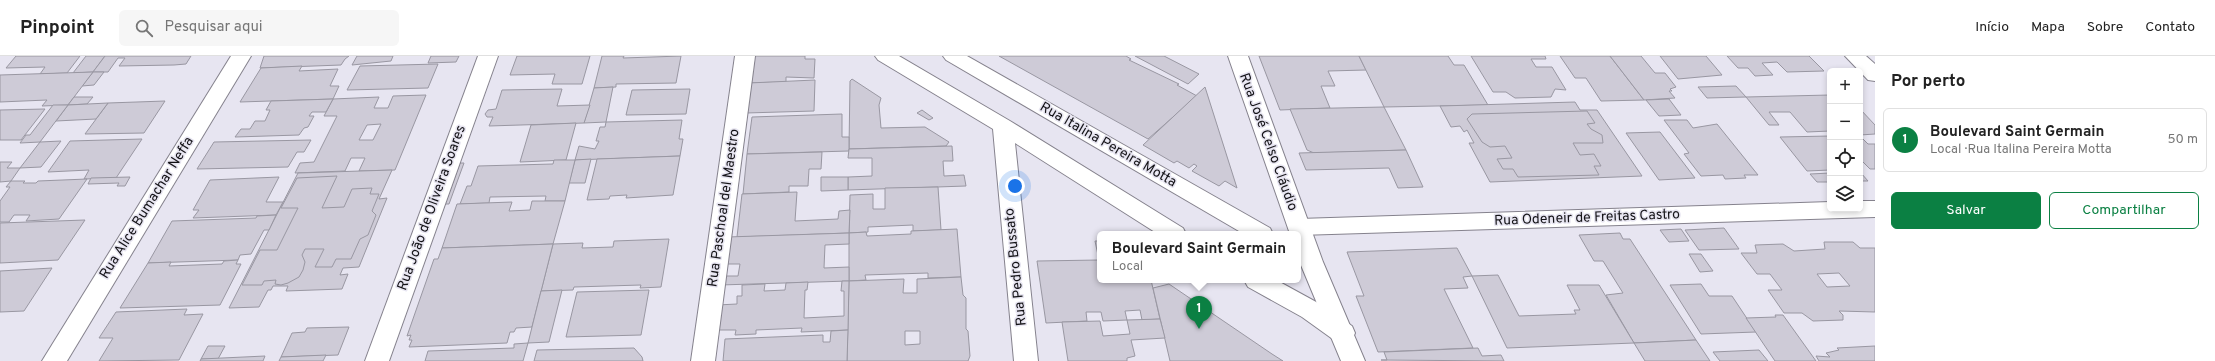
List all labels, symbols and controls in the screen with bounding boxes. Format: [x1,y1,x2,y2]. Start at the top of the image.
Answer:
search box [119,10,399,46]
text: Pinpoint [20,16,95,40]
icon: search [133,17,155,39]
text: Pesquisar aqui [165,18,263,37]
text: Início [1975,19,2009,36]
text: Mapa [2031,19,2065,36]
text: Sobre [2087,19,2123,36]
text: Contato [2145,19,2195,36]
map controls [1827,68,1863,212]
button: + [1827,68,1863,104]
street label: Rua José Celso Cláudio [1235,71,1301,213]
text: Por perto [1891,71,1965,93]
street label: Rua Italina Pereira Motta [1037,99,1179,191]
button: − [1827,104,1863,140]
street label: Rua João de Oliveira Soares [394,123,470,293]
text: Boulevard Saint Germain [1930,123,2104,142]
street label: Rua Paschoal del Maestro [704,128,744,288]
text: 1 [1902,132,1908,148]
text: 50 m [2168,132,2198,148]
street label: Rua Alice Bumachar Neffa [96,134,198,282]
button: locate [1827,140,1863,176]
text: Local · Rua Italina Pereira Motta [1930,142,2112,158]
your location [1005,176,1025,196]
button: layers [1827,176,1863,212]
button: Salvar [1891,192,2041,229]
button: Compartilhar [2049,192,2199,229]
street label: Rua Odeneir de Freitas Castro [1494,206,1680,230]
street label: Rua Pedro Bussato [1001,207,1031,327]
popup [1097,231,1301,283]
text: Boulevard Saint Germain [1112,240,1286,259]
text: Local [1112,259,1143,275]
pin: 1 [1186,296,1212,329]

